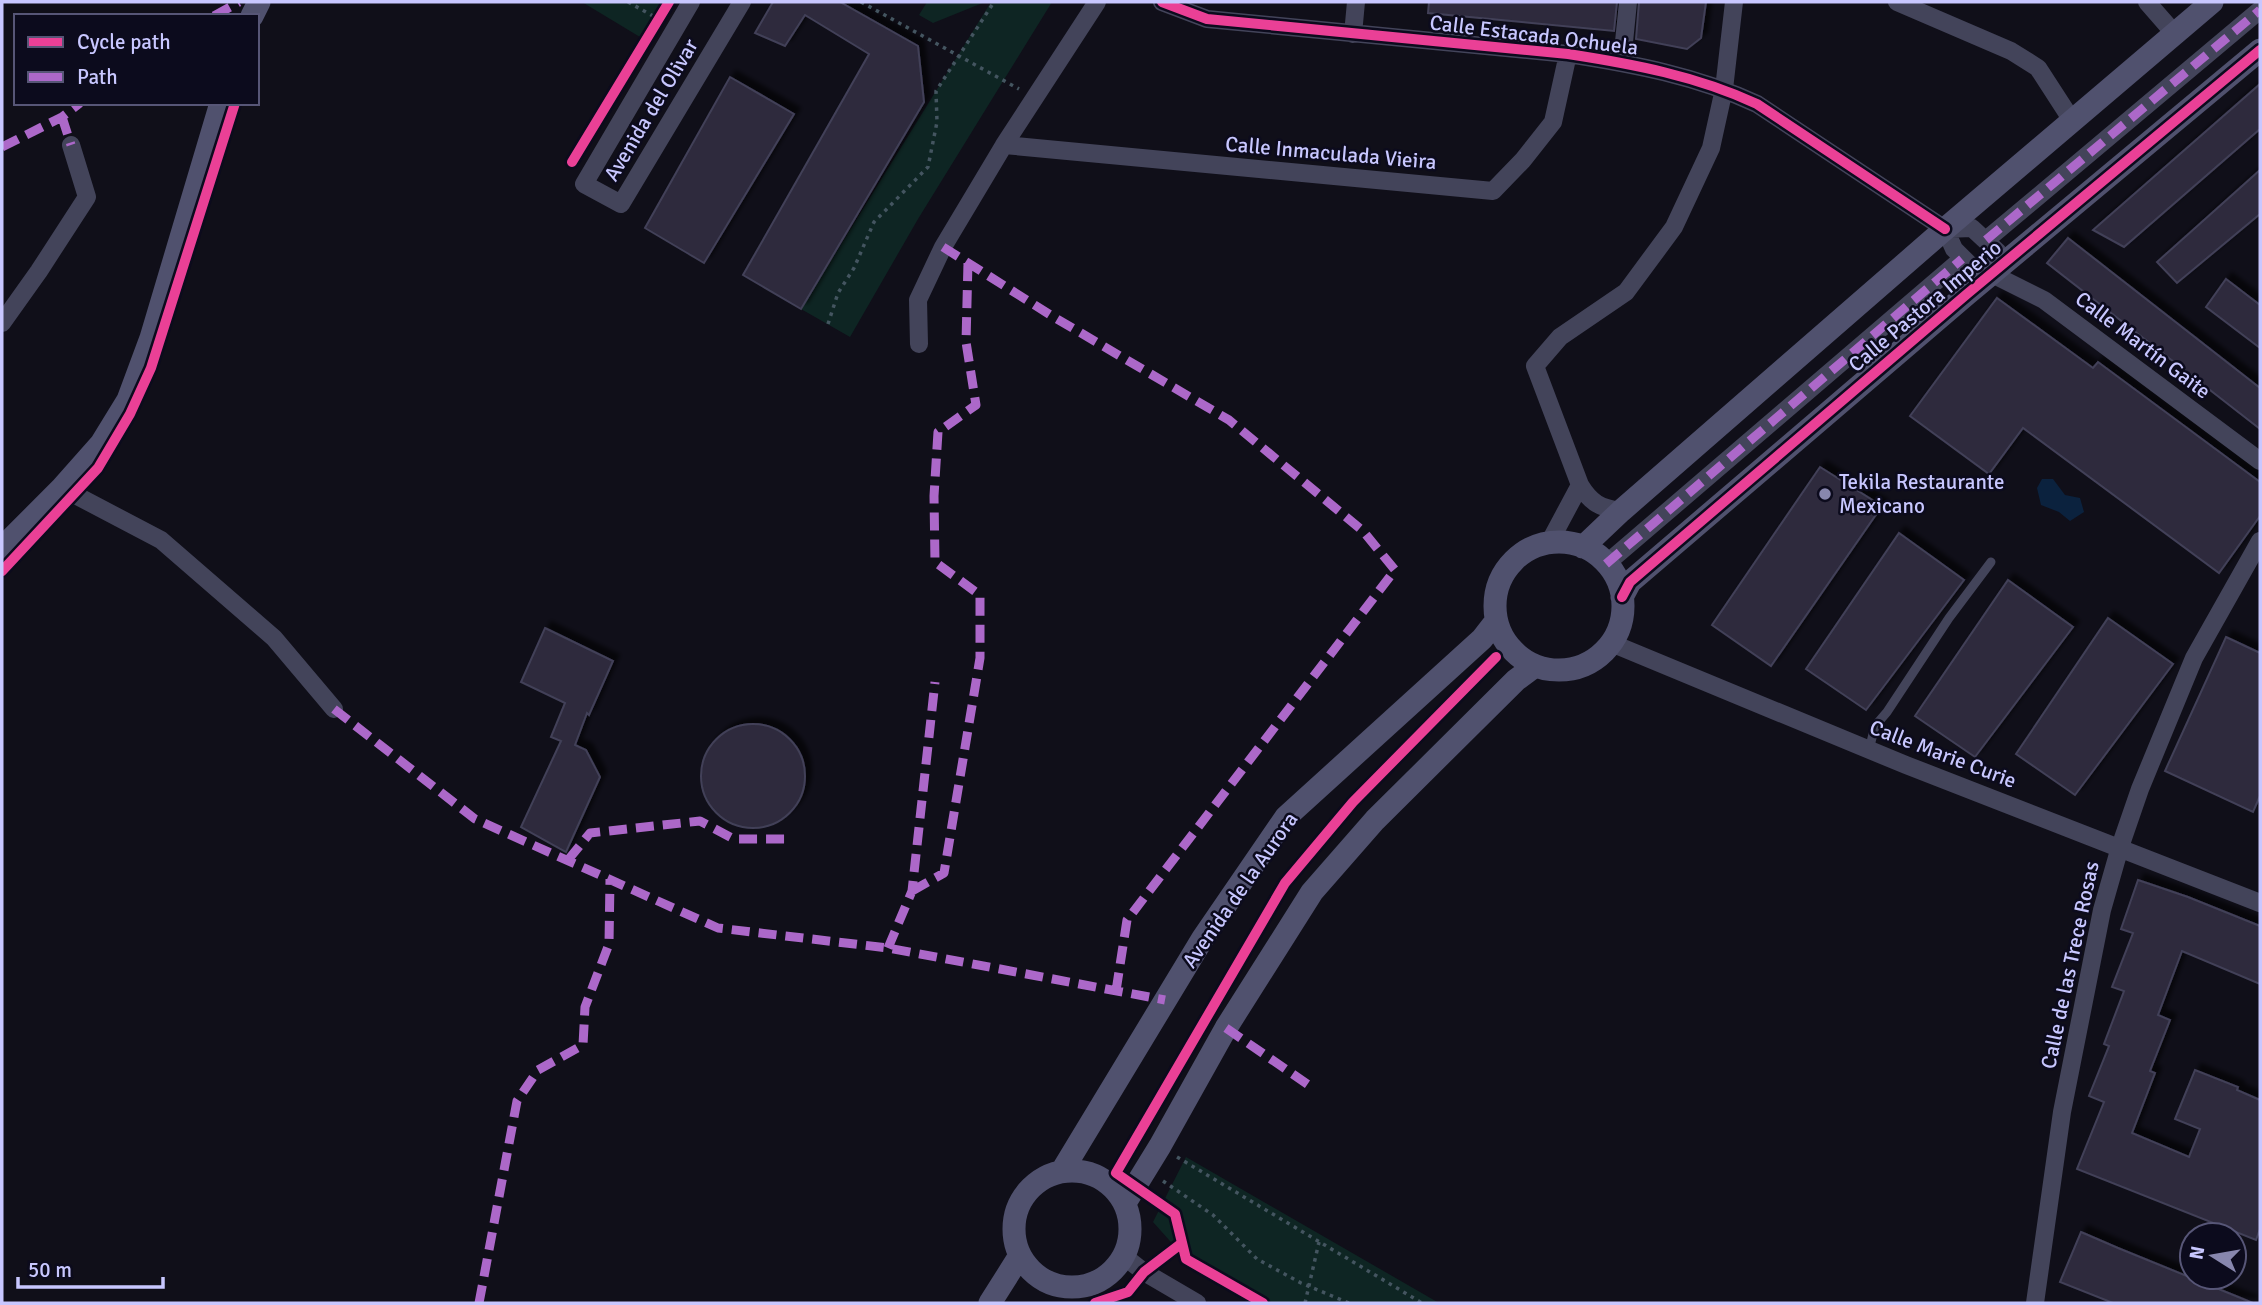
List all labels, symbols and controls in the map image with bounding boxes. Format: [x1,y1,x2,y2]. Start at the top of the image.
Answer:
street label: Calle Estacada Ochuela [1428,9,1640,61]
legend [14,14,259,105]
text: Cycle path [77,29,171,55]
street label: Avenida del Olivar [598,34,704,186]
text: Path [77,64,118,90]
street label: Calle Inmaculada Vieira [1224,131,1438,175]
street label: Calle Pastora Imperio [1843,234,2007,378]
street label: Calle Martín Gaite [2070,286,2216,404]
place label: Tekila Restaurante Mexicano [1839,469,2005,519]
marker: Tekila Restaurante Mexicano [1817,486,1833,502]
street label: Calle Marie Curie [1866,714,2020,794]
street label: Avenida de la Aurora [1177,807,1303,973]
street label: Calle de las Trece Rosas [2035,859,2105,1071]
north arrow [2178,1221,2248,1291]
text: N [2184,1244,2210,1262]
scale bar [18,1246,163,1290]
text: 50 m [28,1257,72,1283]

